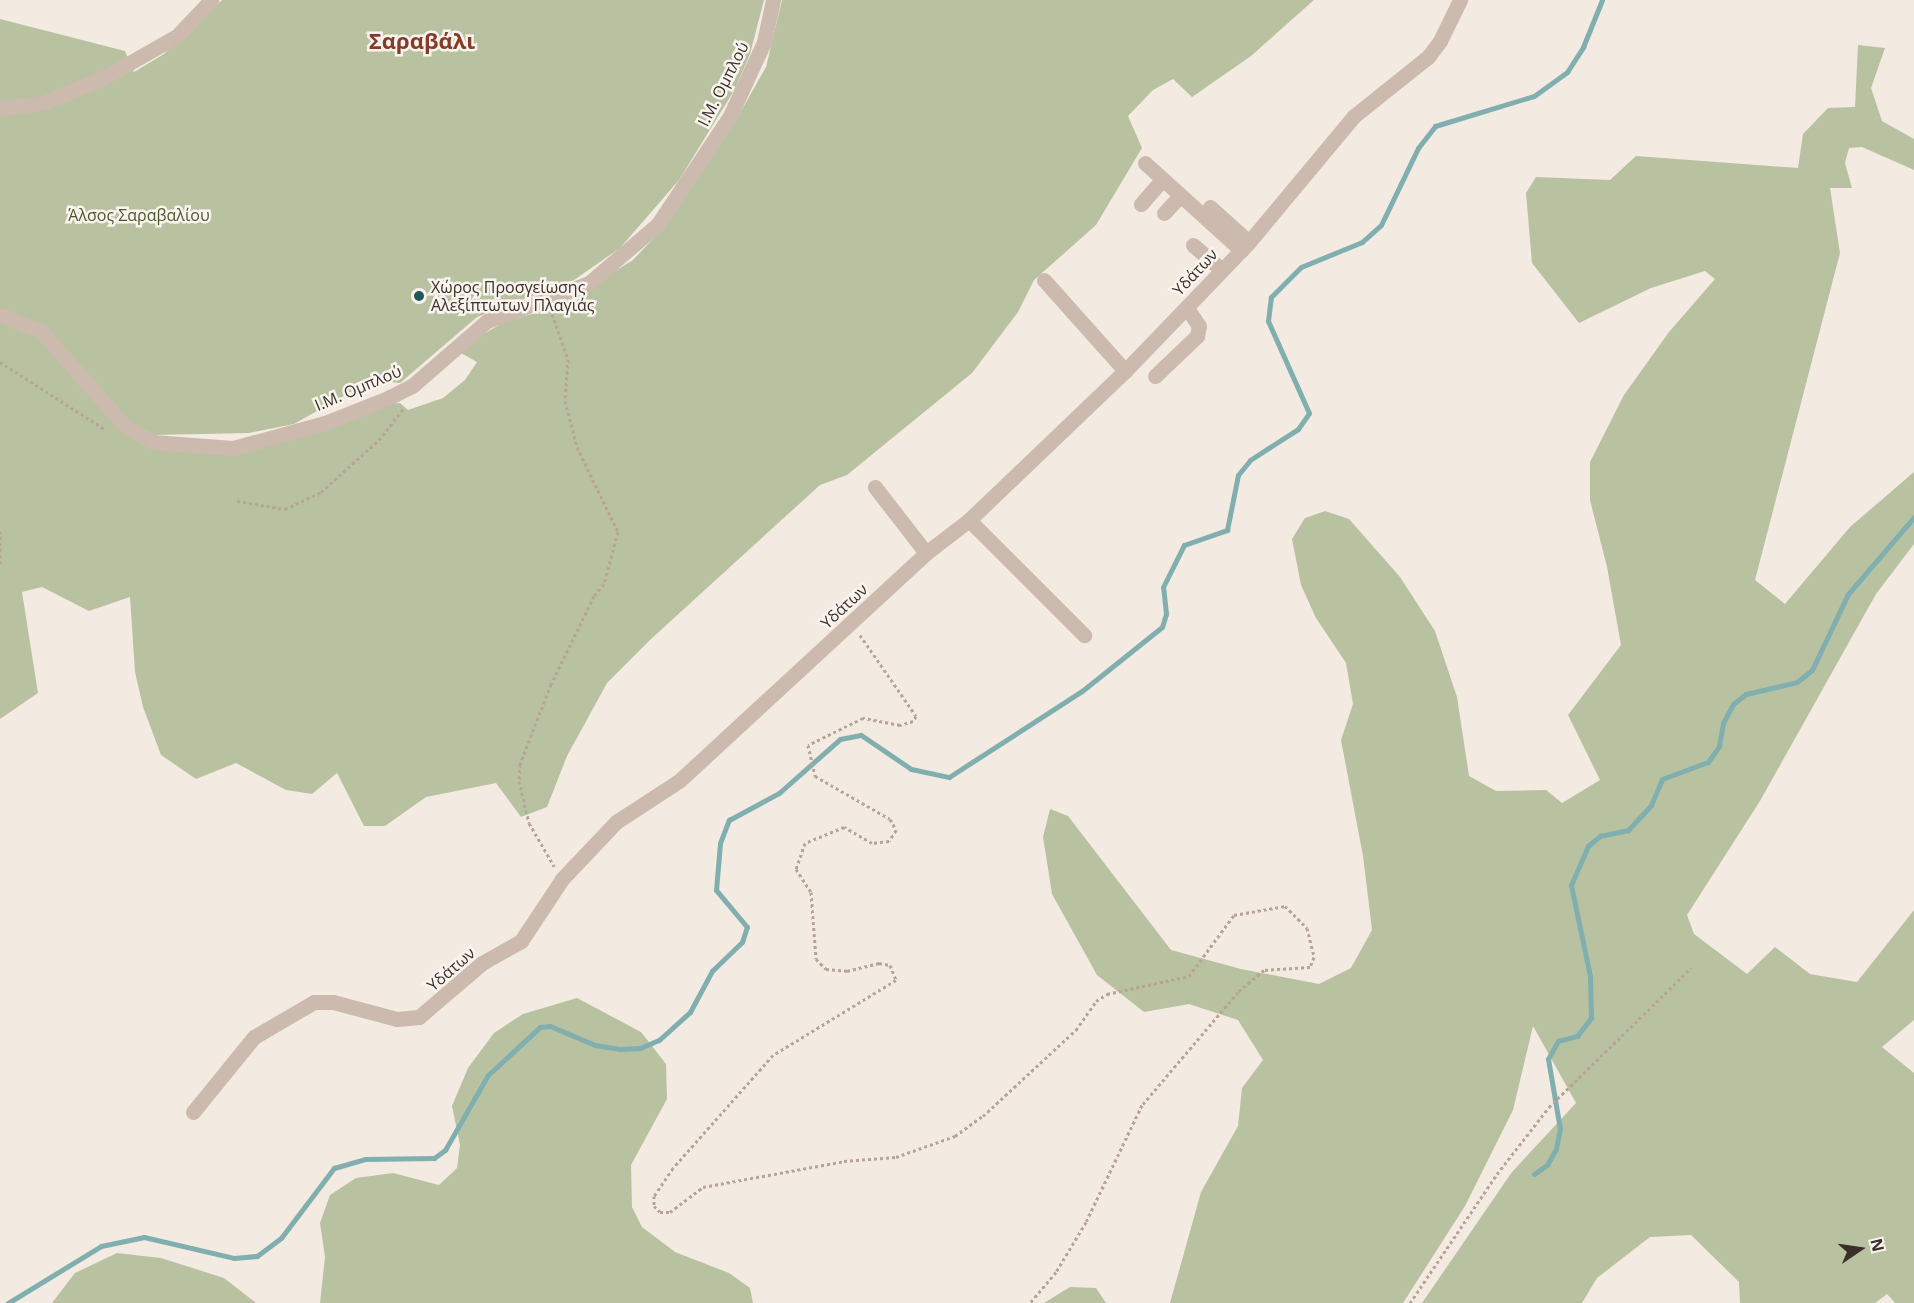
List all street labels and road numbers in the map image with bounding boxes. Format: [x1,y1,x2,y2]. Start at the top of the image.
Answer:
street label: Ι.Μ. Ομπλού [694,39,752,129]
street label: Υδάτων [1169,245,1221,299]
street label: Ι.Μ. Ομπλού [312,361,404,415]
street label: Υδάτων [817,580,871,632]
street label: Υδάτων [423,943,479,995]

